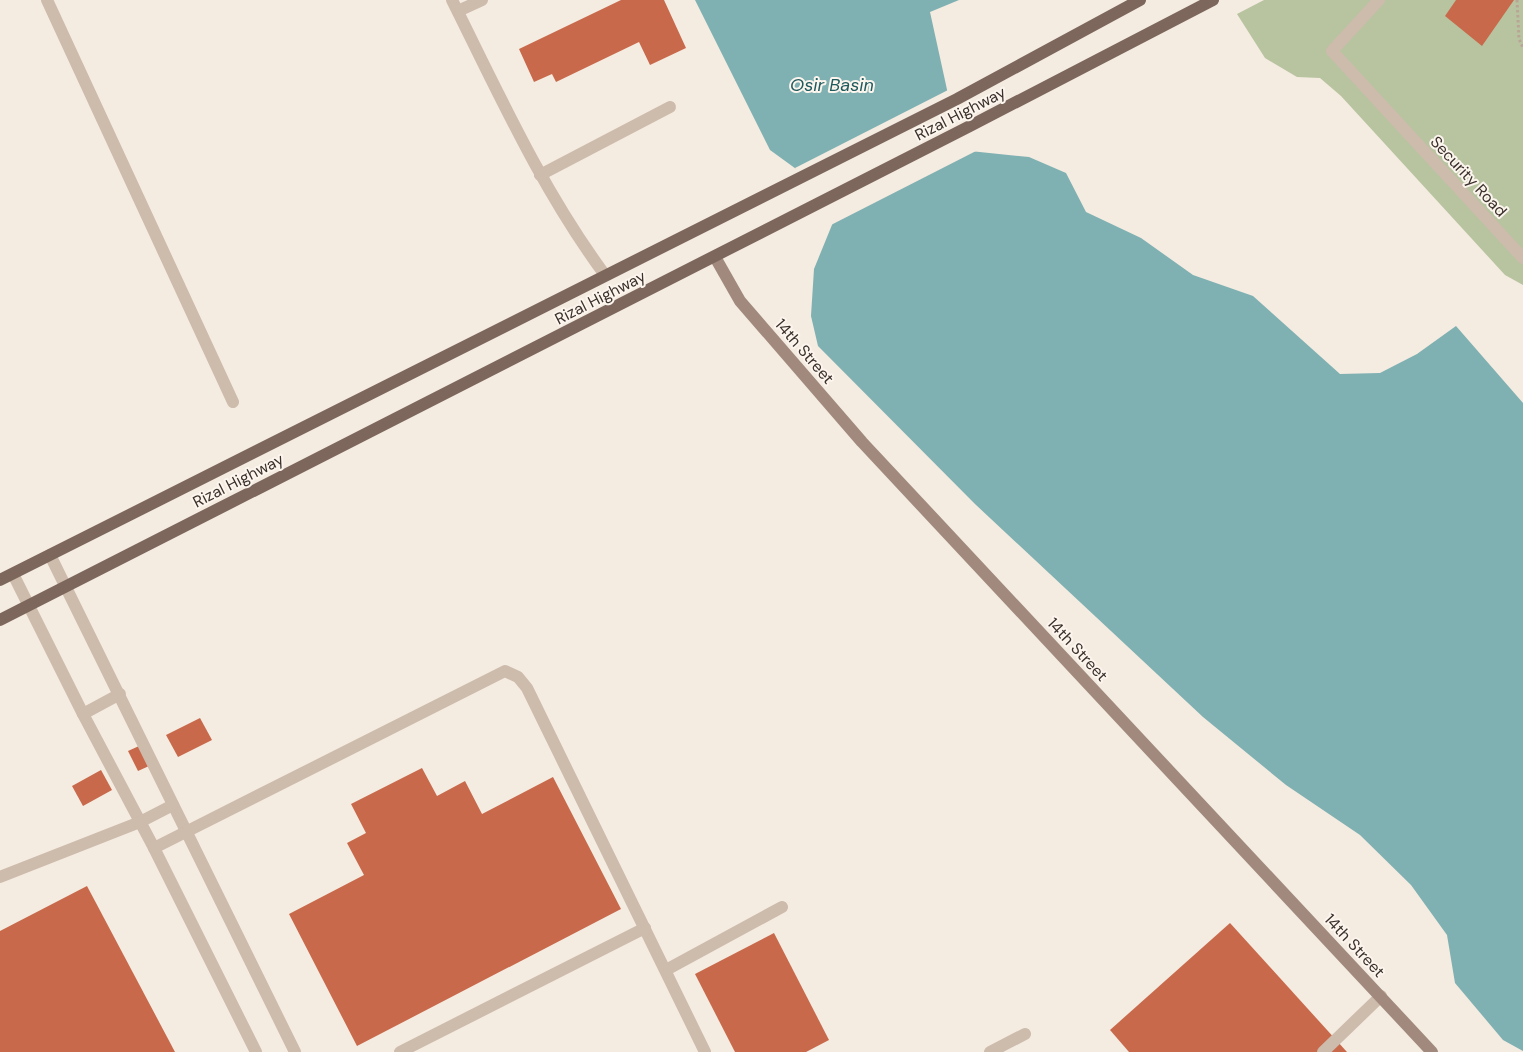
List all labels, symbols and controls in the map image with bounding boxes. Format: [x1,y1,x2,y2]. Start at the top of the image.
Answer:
water label: Osir Basin [790,73,874,97]
street label: Rizal Highway [911,81,1009,145]
street label: Security Road [1426,131,1511,221]
street label: Rizal Highway [551,265,649,329]
street label: 14th Street [771,314,839,388]
street label: Rizal Highway [189,448,287,512]
street label: 14th Street [1043,613,1113,686]
street label: 14th Street [1320,909,1390,982]

